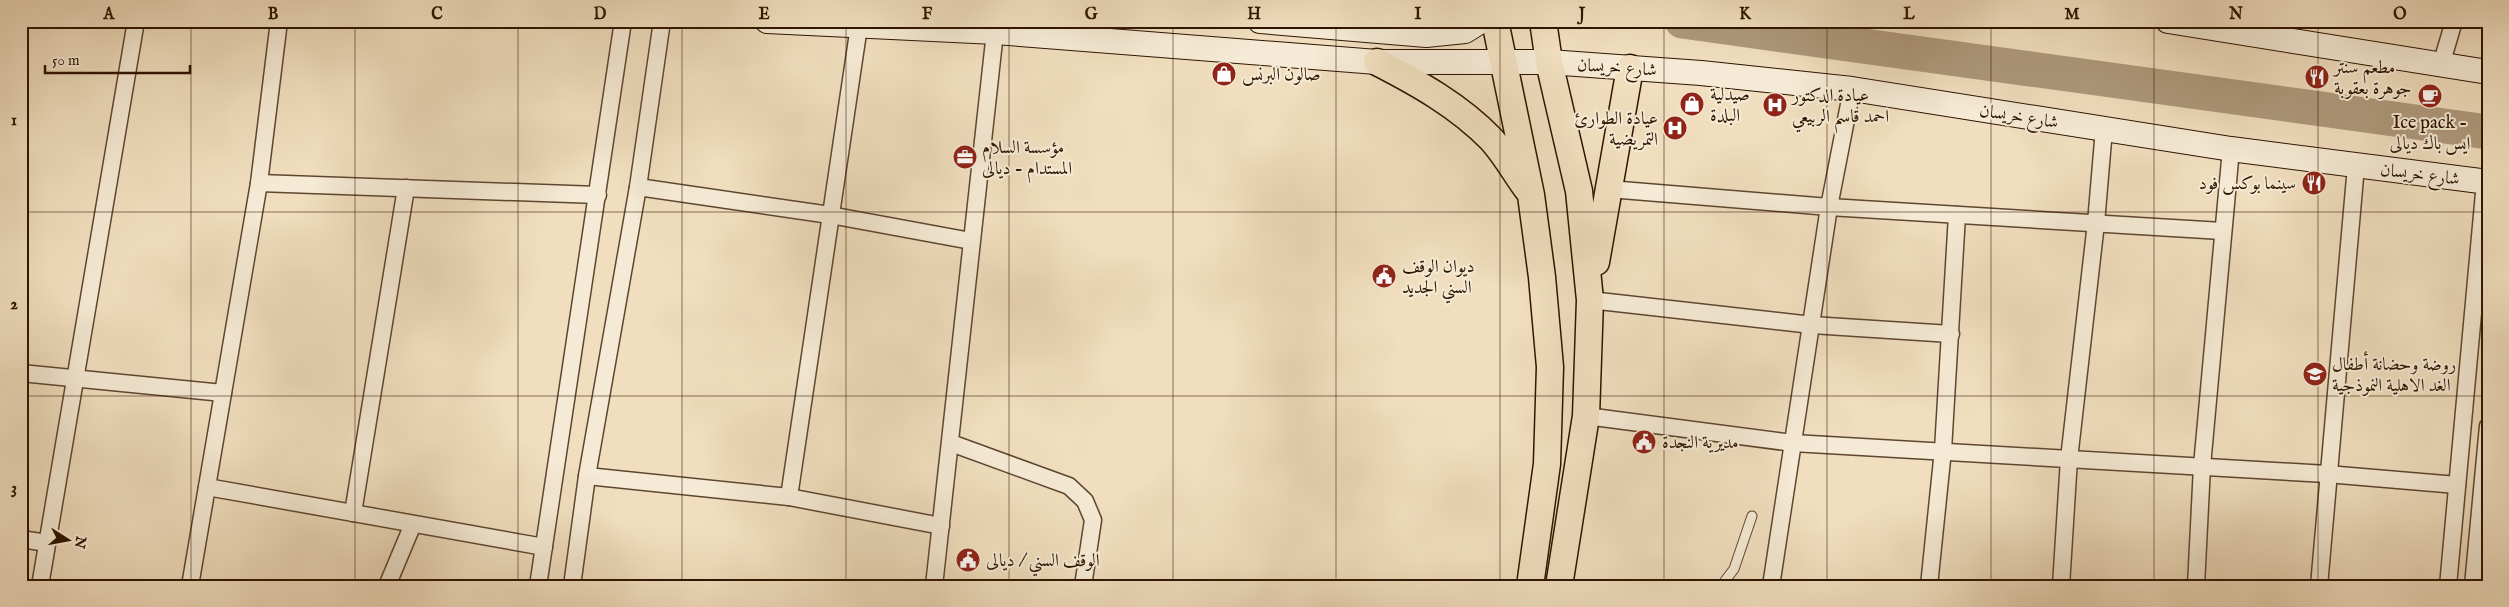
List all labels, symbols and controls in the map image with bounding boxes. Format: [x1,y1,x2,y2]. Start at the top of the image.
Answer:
text: A [103,5,116,25]
text: B [268,5,279,25]
text: C [431,5,443,25]
text: D [594,5,607,25]
text: E [758,5,770,25]
text: F [922,5,933,25]
text: G [1085,5,1098,25]
text: H [1247,5,1261,25]
text: I [1415,5,1422,25]
text: J [1577,5,1586,25]
text: K [1739,5,1752,25]
text: L [1903,5,1915,25]
text: M [2064,5,2080,25]
text: N [2228,5,2243,25]
text: O [2393,5,2407,25]
scale bar [45,42,190,74]
text: 50 m [52,51,80,70]
street label: شارع خريسان [1576,54,1657,85]
place label: مطعم سنتر جوهرة بعقوبة [2332,57,2412,101]
shop icon: صالون البرنس [1211,61,1237,87]
place label: صالون البرنس [1242,64,1320,87]
restaurant icon: مطعم سنتر جوهرة بعقوبة [2304,64,2330,90]
cafe icon: Ice pack - ايس باك ديالى [2417,83,2443,109]
place label: صيدلية البلدة [1710,84,1750,128]
place label: عيادة الدكتور احمد قاسم الربيعي [1790,85,1889,134]
shop icon: صيدلية البلدة [1679,91,1705,117]
hospital icon: عيادة الدكتور احمد قاسم الربيعي [1762,92,1788,118]
street label: شارع خريسان [1977,100,2060,137]
place label: عيادة الطوارئ التمريضية [1574,108,1658,152]
text: 1 [11,111,17,131]
place label: Ice pack - ايس باك ديالى [2390,112,2471,156]
hospital icon: عيادة الطوارئ التمريضية [1662,115,1688,141]
place label: مؤسسة السلام المستدام - ديالى [982,137,1072,184]
office icon: مؤسسة السلام المستدام - ديالى [952,144,978,170]
street label: شارع خريسان [2379,159,2461,194]
restaurant icon: سينما بوكس فود [2301,170,2327,196]
place label: سينما بوكس فود [2199,173,2296,196]
place label: ديوان الوقف السني الجديد [1402,256,1475,304]
public building icon: ديوان الوقف السني الجديد [1371,263,1397,289]
text: 2 [10,295,18,315]
place label: روضة وحضانة أطفال الغد الاهلية النموذجية [2332,351,2456,398]
school or university icon: روضة وحضانة أطفال الغد الاهلية النموذجية [2302,361,2328,387]
public building icon: مديرية النجدة [1631,429,1657,455]
place label: مديرية النجدة [1662,432,1739,455]
text: 3 [11,479,17,499]
north arrow [42,514,92,564]
text: N [70,534,90,550]
public building icon: الوقف السني / ديالى [955,547,981,573]
place label: الوقف السني / ديالى [986,550,1100,577]

